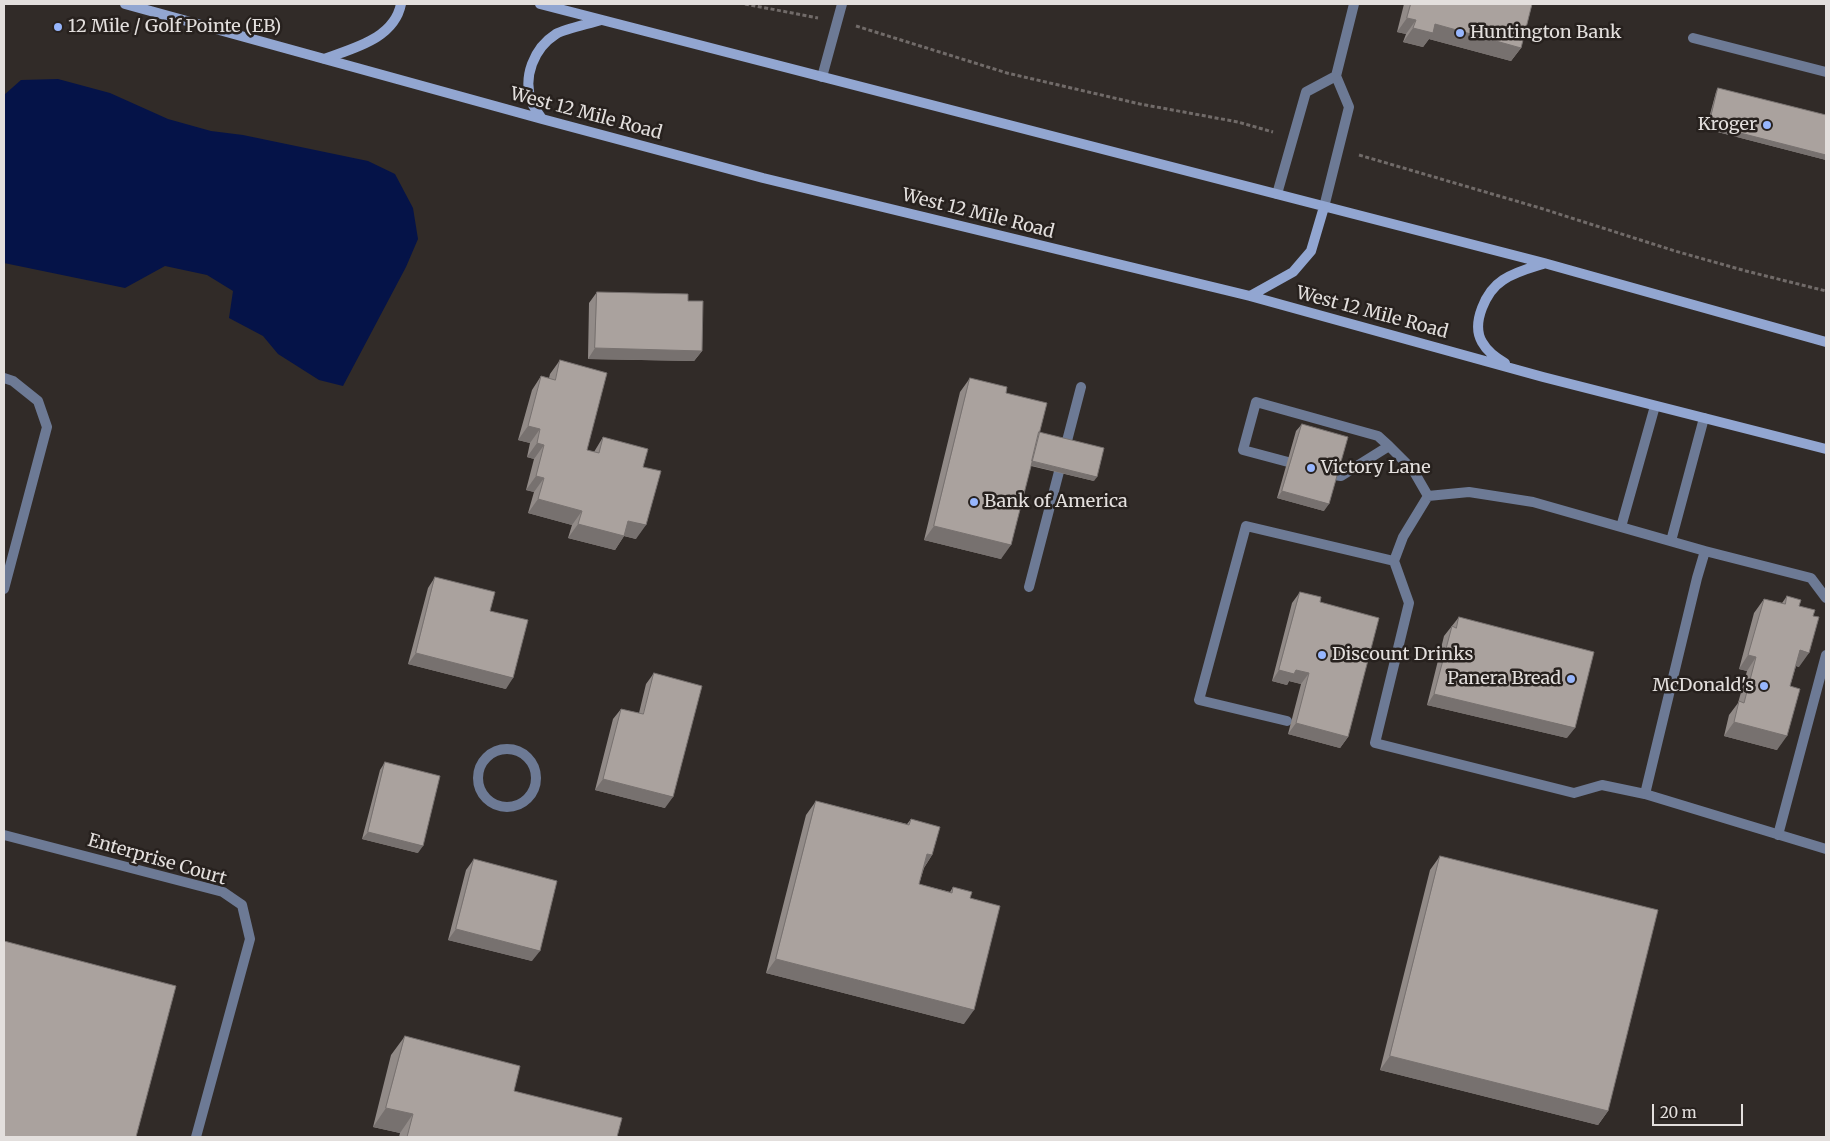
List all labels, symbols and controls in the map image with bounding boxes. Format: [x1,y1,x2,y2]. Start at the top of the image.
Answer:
place label: 12 Mile / Golf Pointe (EB) [68,16,281,38]
marker: 12 Mile / Golf Pointe (EB) [52,21,64,33]
place label: Huntington Bank [1470,22,1621,44]
marker: Huntington Bank [1454,27,1466,39]
street label: West 12 Mile Road [508,83,664,145]
place label: Kroger [1698,114,1757,136]
marker: Kroger [1761,119,1773,131]
street label: West 12 Mile Road [900,185,1056,243]
street label: West 12 Mile Road [1294,282,1450,344]
place label: Victory Lane [1321,457,1431,479]
marker: Victory Lane [1305,462,1317,474]
place label: Bank of America [984,491,1128,513]
marker: Bank of America [968,496,980,508]
place label: Discount Drinks [1332,644,1473,666]
marker: Discount Drinks [1316,649,1328,661]
place label: Panera Bread [1447,668,1561,690]
marker: Panera Bread [1565,673,1577,685]
place label: McDonald's [1652,675,1754,697]
marker: McDonald's [1758,680,1770,692]
street label: Enterprise Court [85,830,229,890]
scale bar [1655,1094,1746,1126]
text: 20 m [1660,1103,1697,1122]

